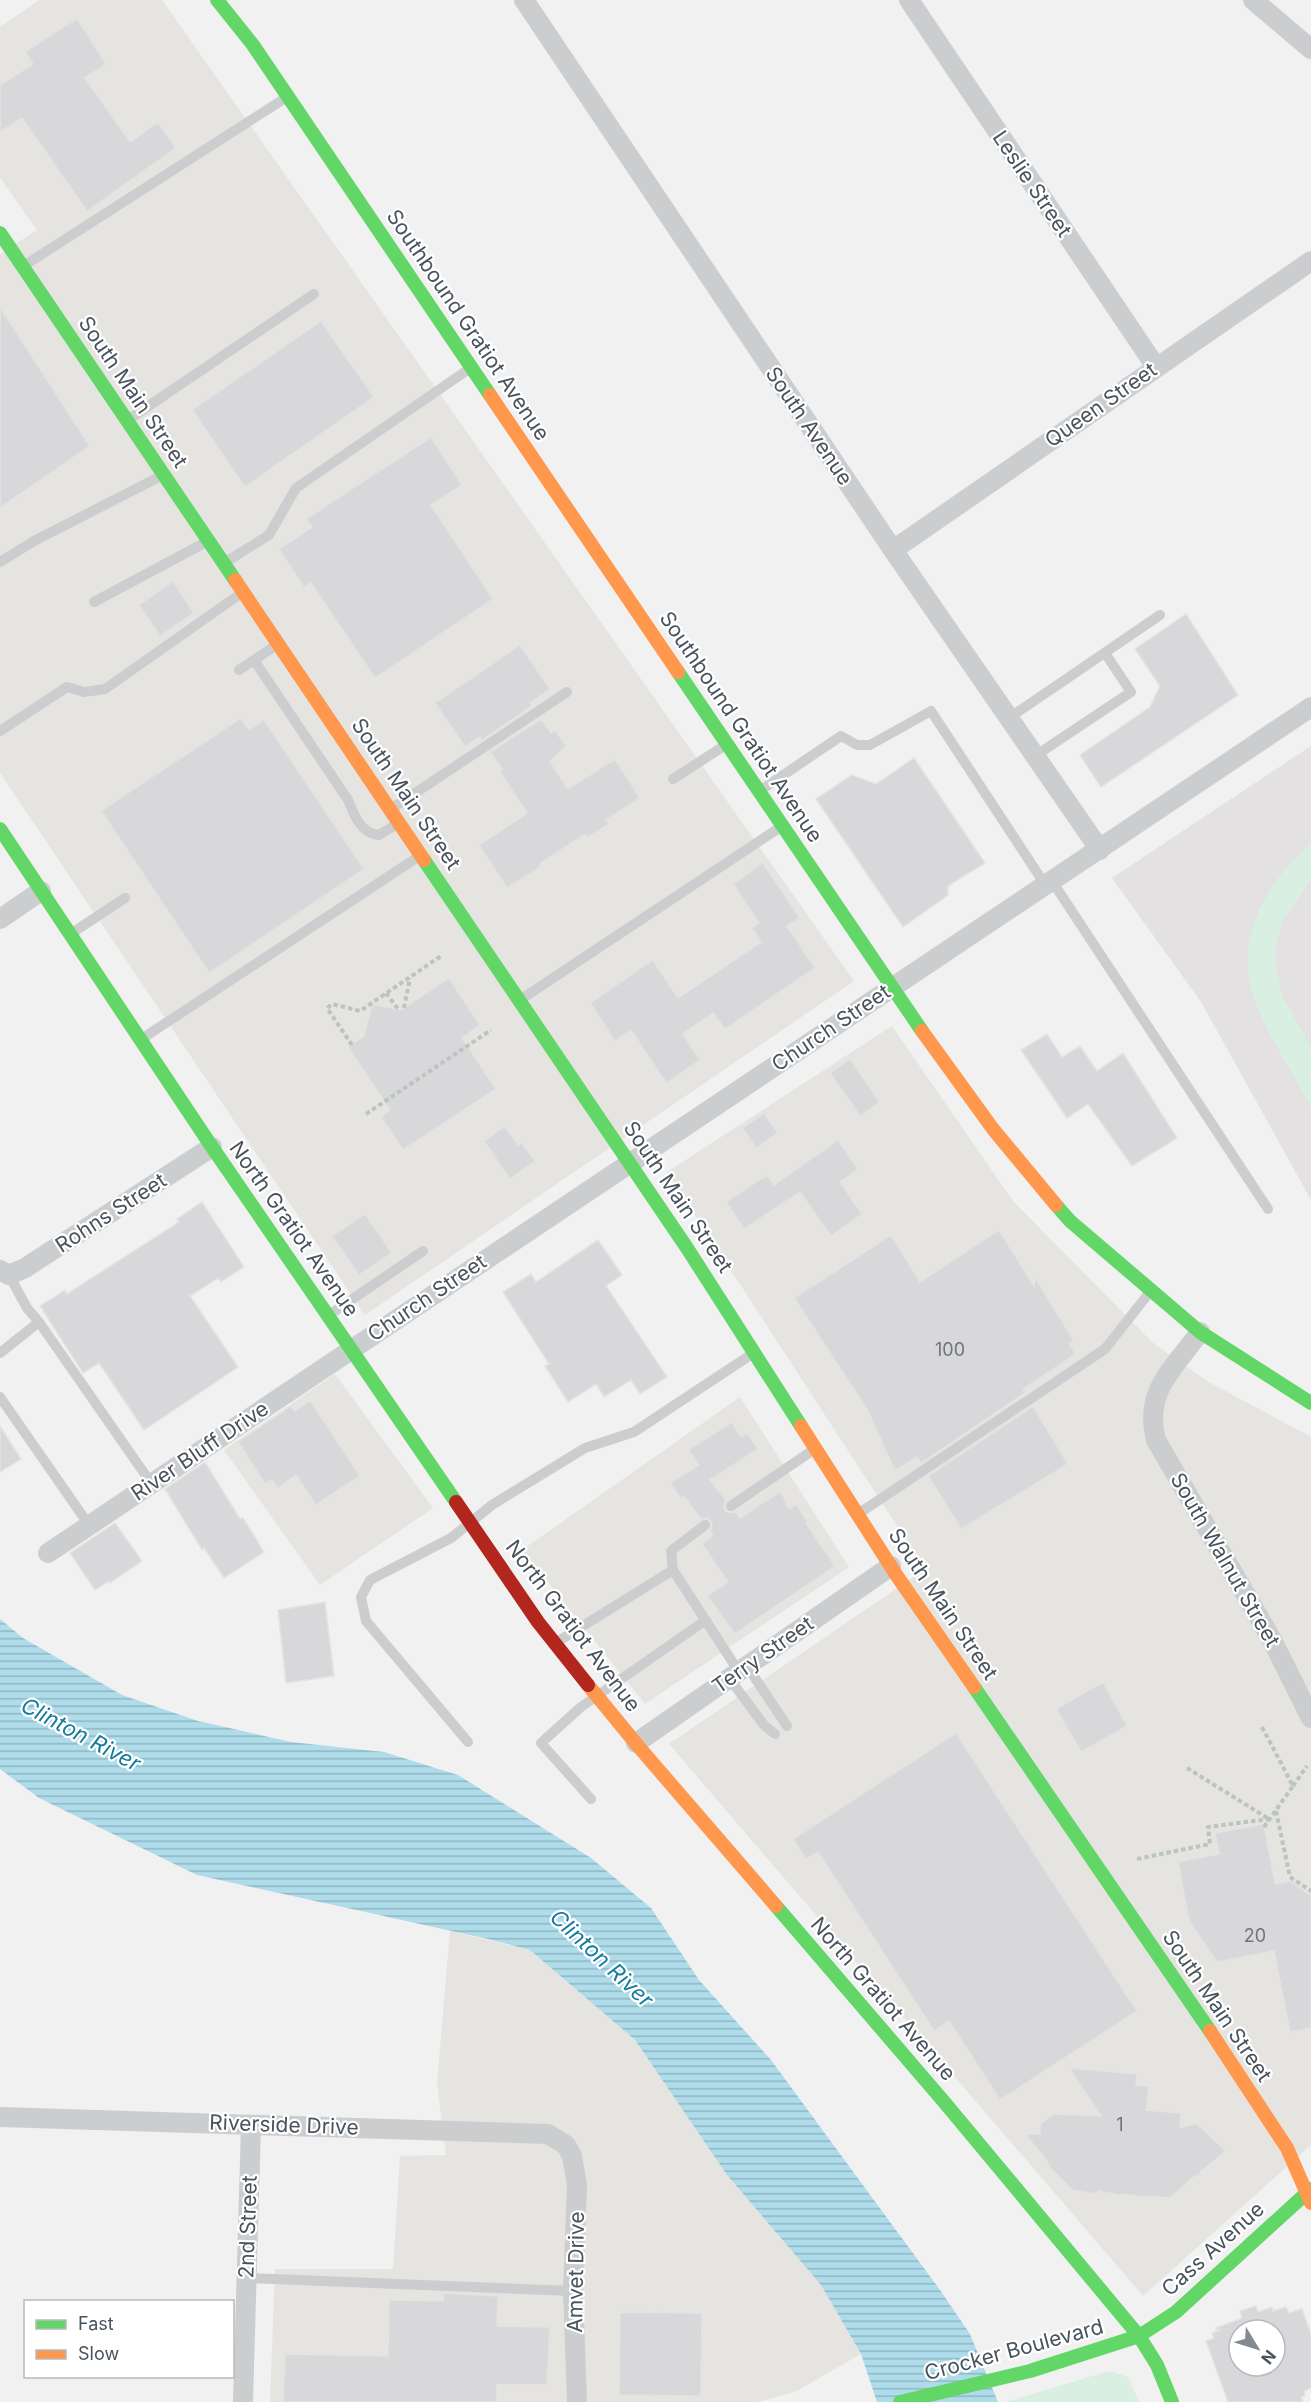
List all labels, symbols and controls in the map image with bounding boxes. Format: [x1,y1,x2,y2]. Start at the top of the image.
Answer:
street label: Leslie Street [988,126,1077,242]
street label: Southbound Gratiot Avenue [382,204,555,445]
street label: South Main Street [74,311,193,472]
street label: Queen Street [1040,357,1161,452]
street label: South Avenue [761,362,858,490]
street label: Southbound Gratiot Avenue [655,606,828,847]
street label: South Main Street [347,713,466,874]
street label: Church Street [767,979,895,1076]
street label: South Main Street [619,1116,738,1277]
street label: North Gratiot Avenue [224,1136,364,1321]
street label: Rohns Street [51,1167,171,1258]
street label: Church Street [363,1249,491,1346]
house number: 100 [935,1339,965,1360]
street label: River Bluff Drive [126,1395,273,1506]
street label: South Walnut Street [1165,1468,1286,1651]
street label: South Main Street [884,1523,1003,1684]
street label: North Gratiot Avenue [501,1535,646,1716]
street label: Terry Street [707,1611,818,1699]
water label: Clinton River [17,1692,146,1777]
water label: Clinton River [545,1904,659,2013]
street label: North Gratiot Avenue [806,1912,961,2085]
street label: South Main Street [1158,1925,1277,2086]
house number: 20 [1244,1925,1266,1946]
street label: Riverside Drive [209,2109,359,2140]
house number: 1 [1116,2114,1124,2135]
street label: 2nd Street [233,2175,262,2279]
street label: Cass Avenue [1156,2196,1269,2301]
street label: Amvet Drive [562,2211,589,2333]
legend [24,2300,234,2378]
text: Fast [78,2313,114,2334]
street label: Crocker Boulevard [922,2314,1106,2385]
north arrow [1227,2318,1287,2378]
text: Slow [78,2343,119,2364]
text: N [1257,2346,1280,2368]

